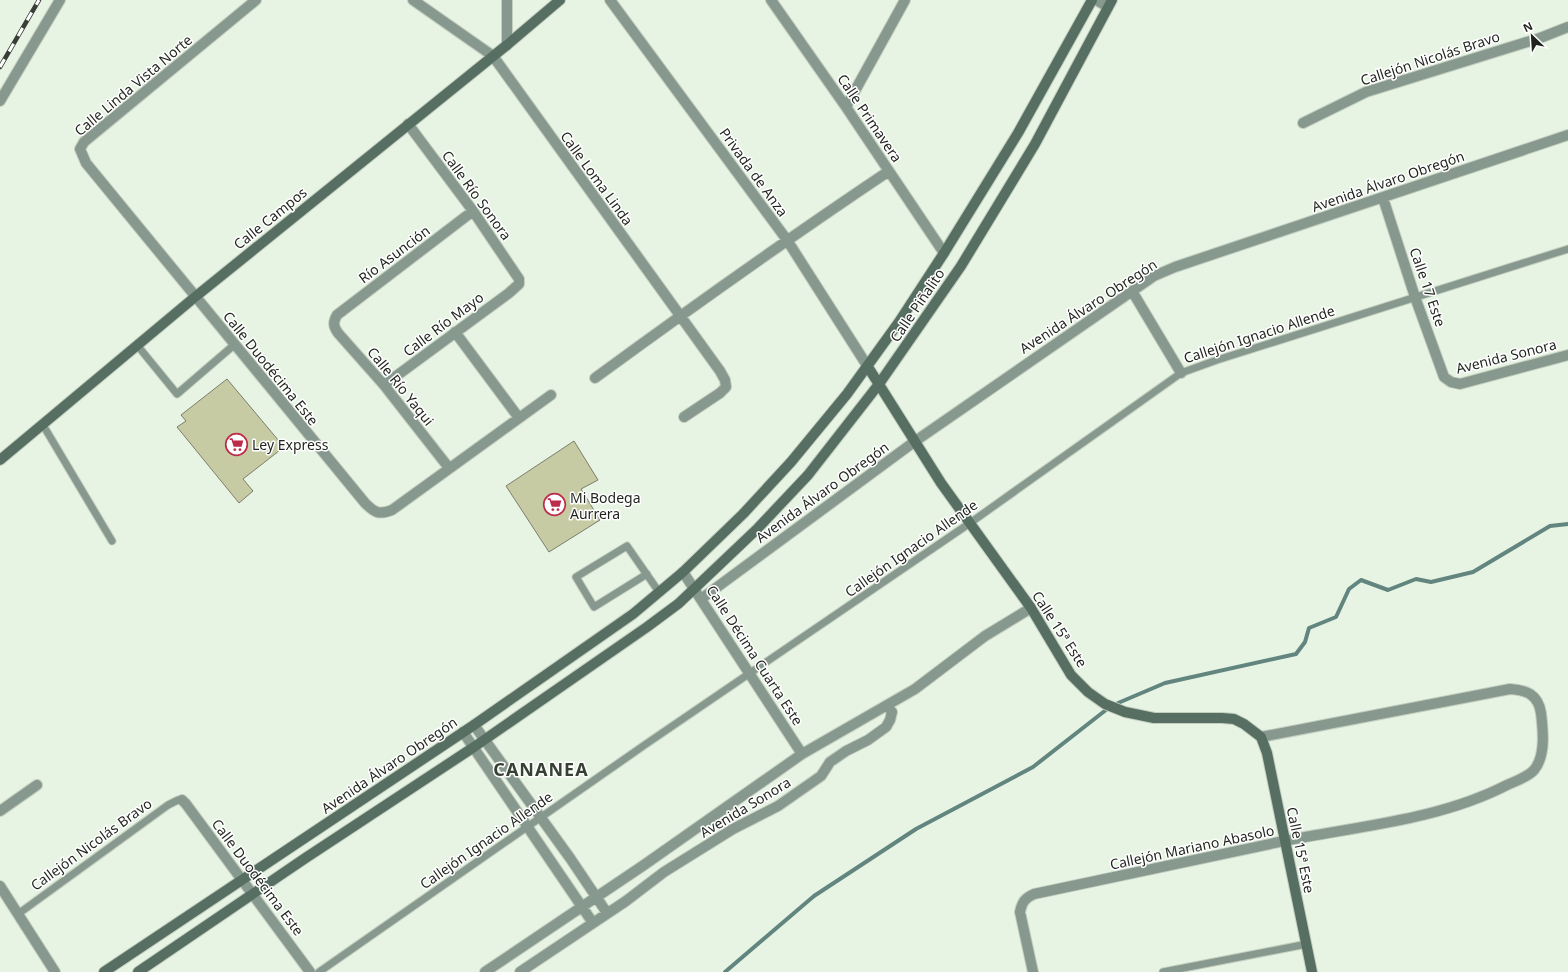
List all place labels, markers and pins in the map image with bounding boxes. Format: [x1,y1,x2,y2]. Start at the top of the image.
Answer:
supermarket icon: Ley Express [223,431,249,457]
place label: Ley Express [252,435,329,454]
place label: Mi Bodega Aurrera [570,488,641,523]
supermarket icon: Mi Bodega Aurrera [541,492,567,518]

